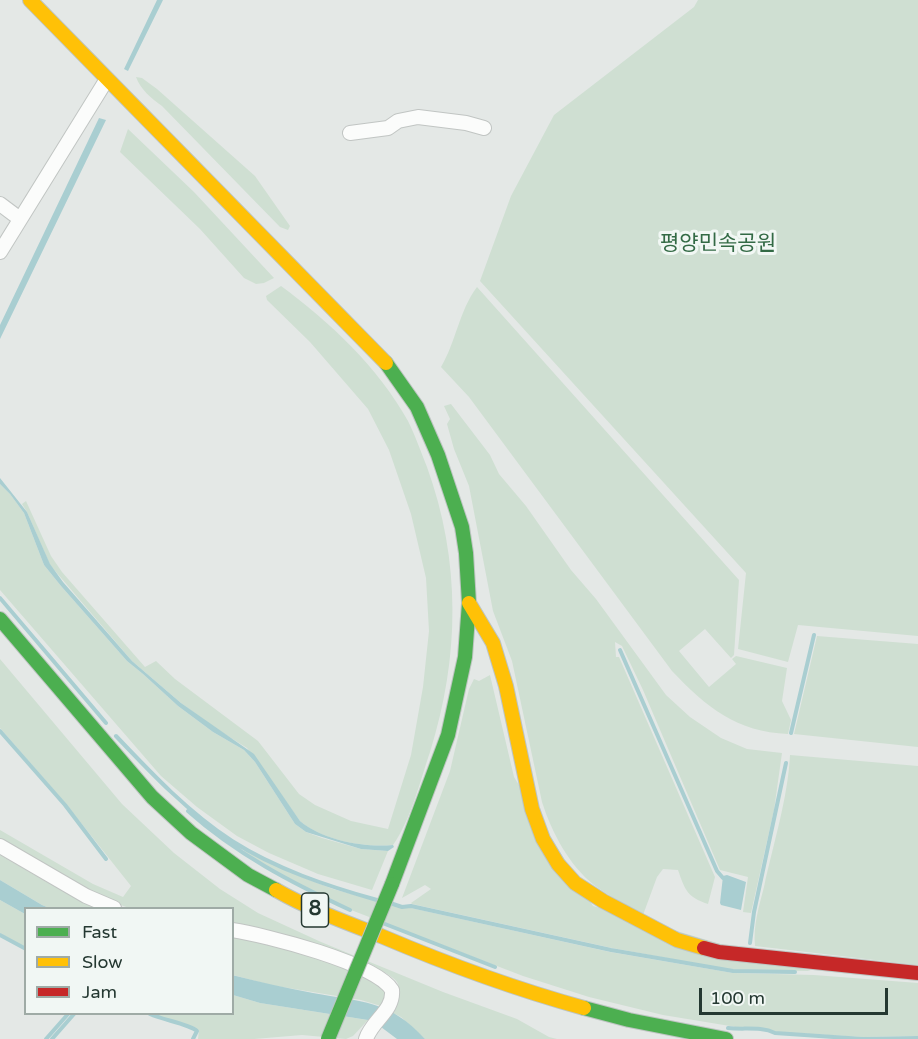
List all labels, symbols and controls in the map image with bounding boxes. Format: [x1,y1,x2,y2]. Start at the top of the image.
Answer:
park label: 평양민속공원 [660,231,776,257]
road number: 8 [302,893,328,927]
legend [24,907,234,1015]
text: Fast [82,921,117,943]
text: Slow [82,951,123,973]
scale bar [702,976,891,1014]
text: Jam [82,981,117,1003]
text: 100 m [710,987,765,1009]

